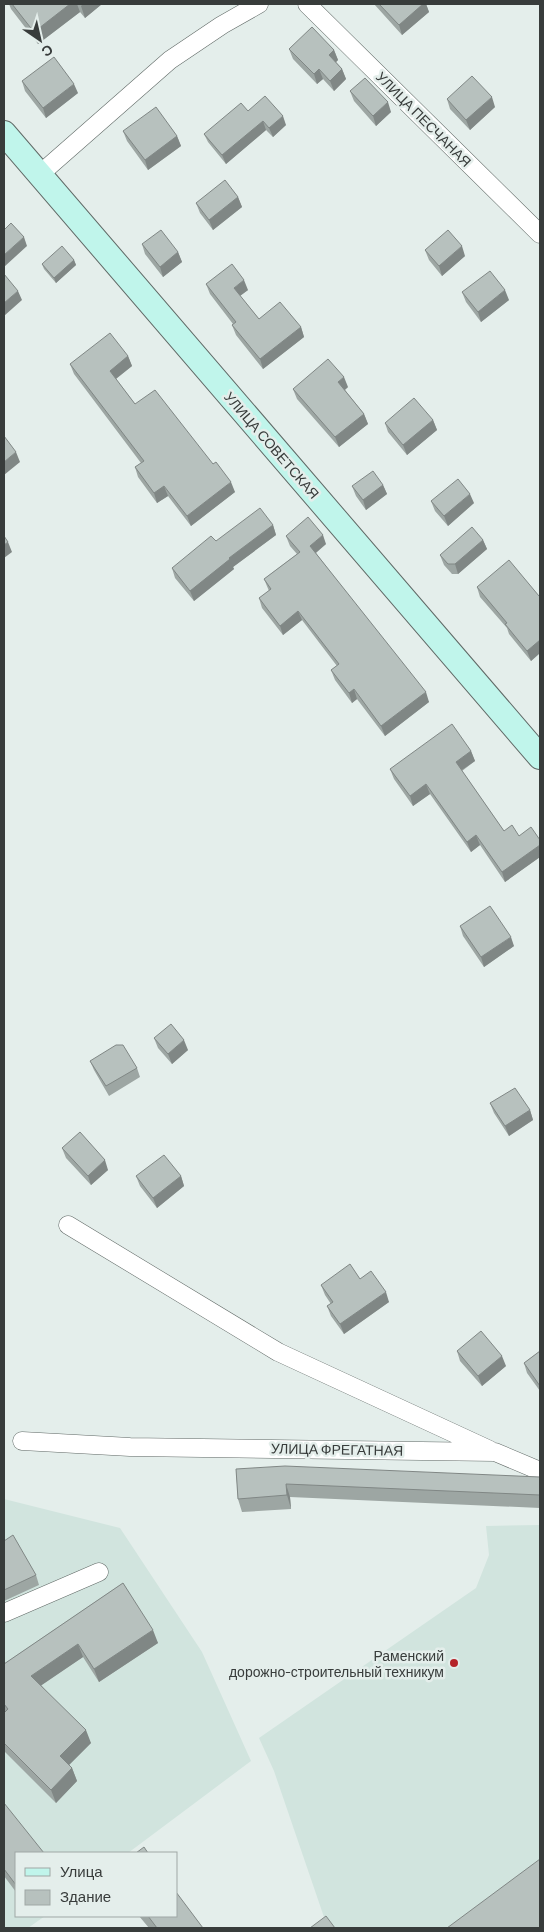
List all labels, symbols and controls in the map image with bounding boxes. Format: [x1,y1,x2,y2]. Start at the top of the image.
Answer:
north arrow [15,15,65,65]
text: С [39,41,56,61]
street label: УЛИЦА ПЕСЧАНАЯ [373,68,475,170]
street label: УЛИЦА СОВЕТСКАЯ [221,388,323,502]
street label: УЛИЦА ФРЕГАТНАЯ [271,1439,403,1459]
place label: Раменский дорожно-строительный техникум [229,1647,444,1680]
marker: Раменский дорожно-строительный техникум [448,1657,460,1669]
legend [15,1852,178,1917]
text: Улица [60,1862,103,1880]
text: Здание [60,1887,111,1905]

